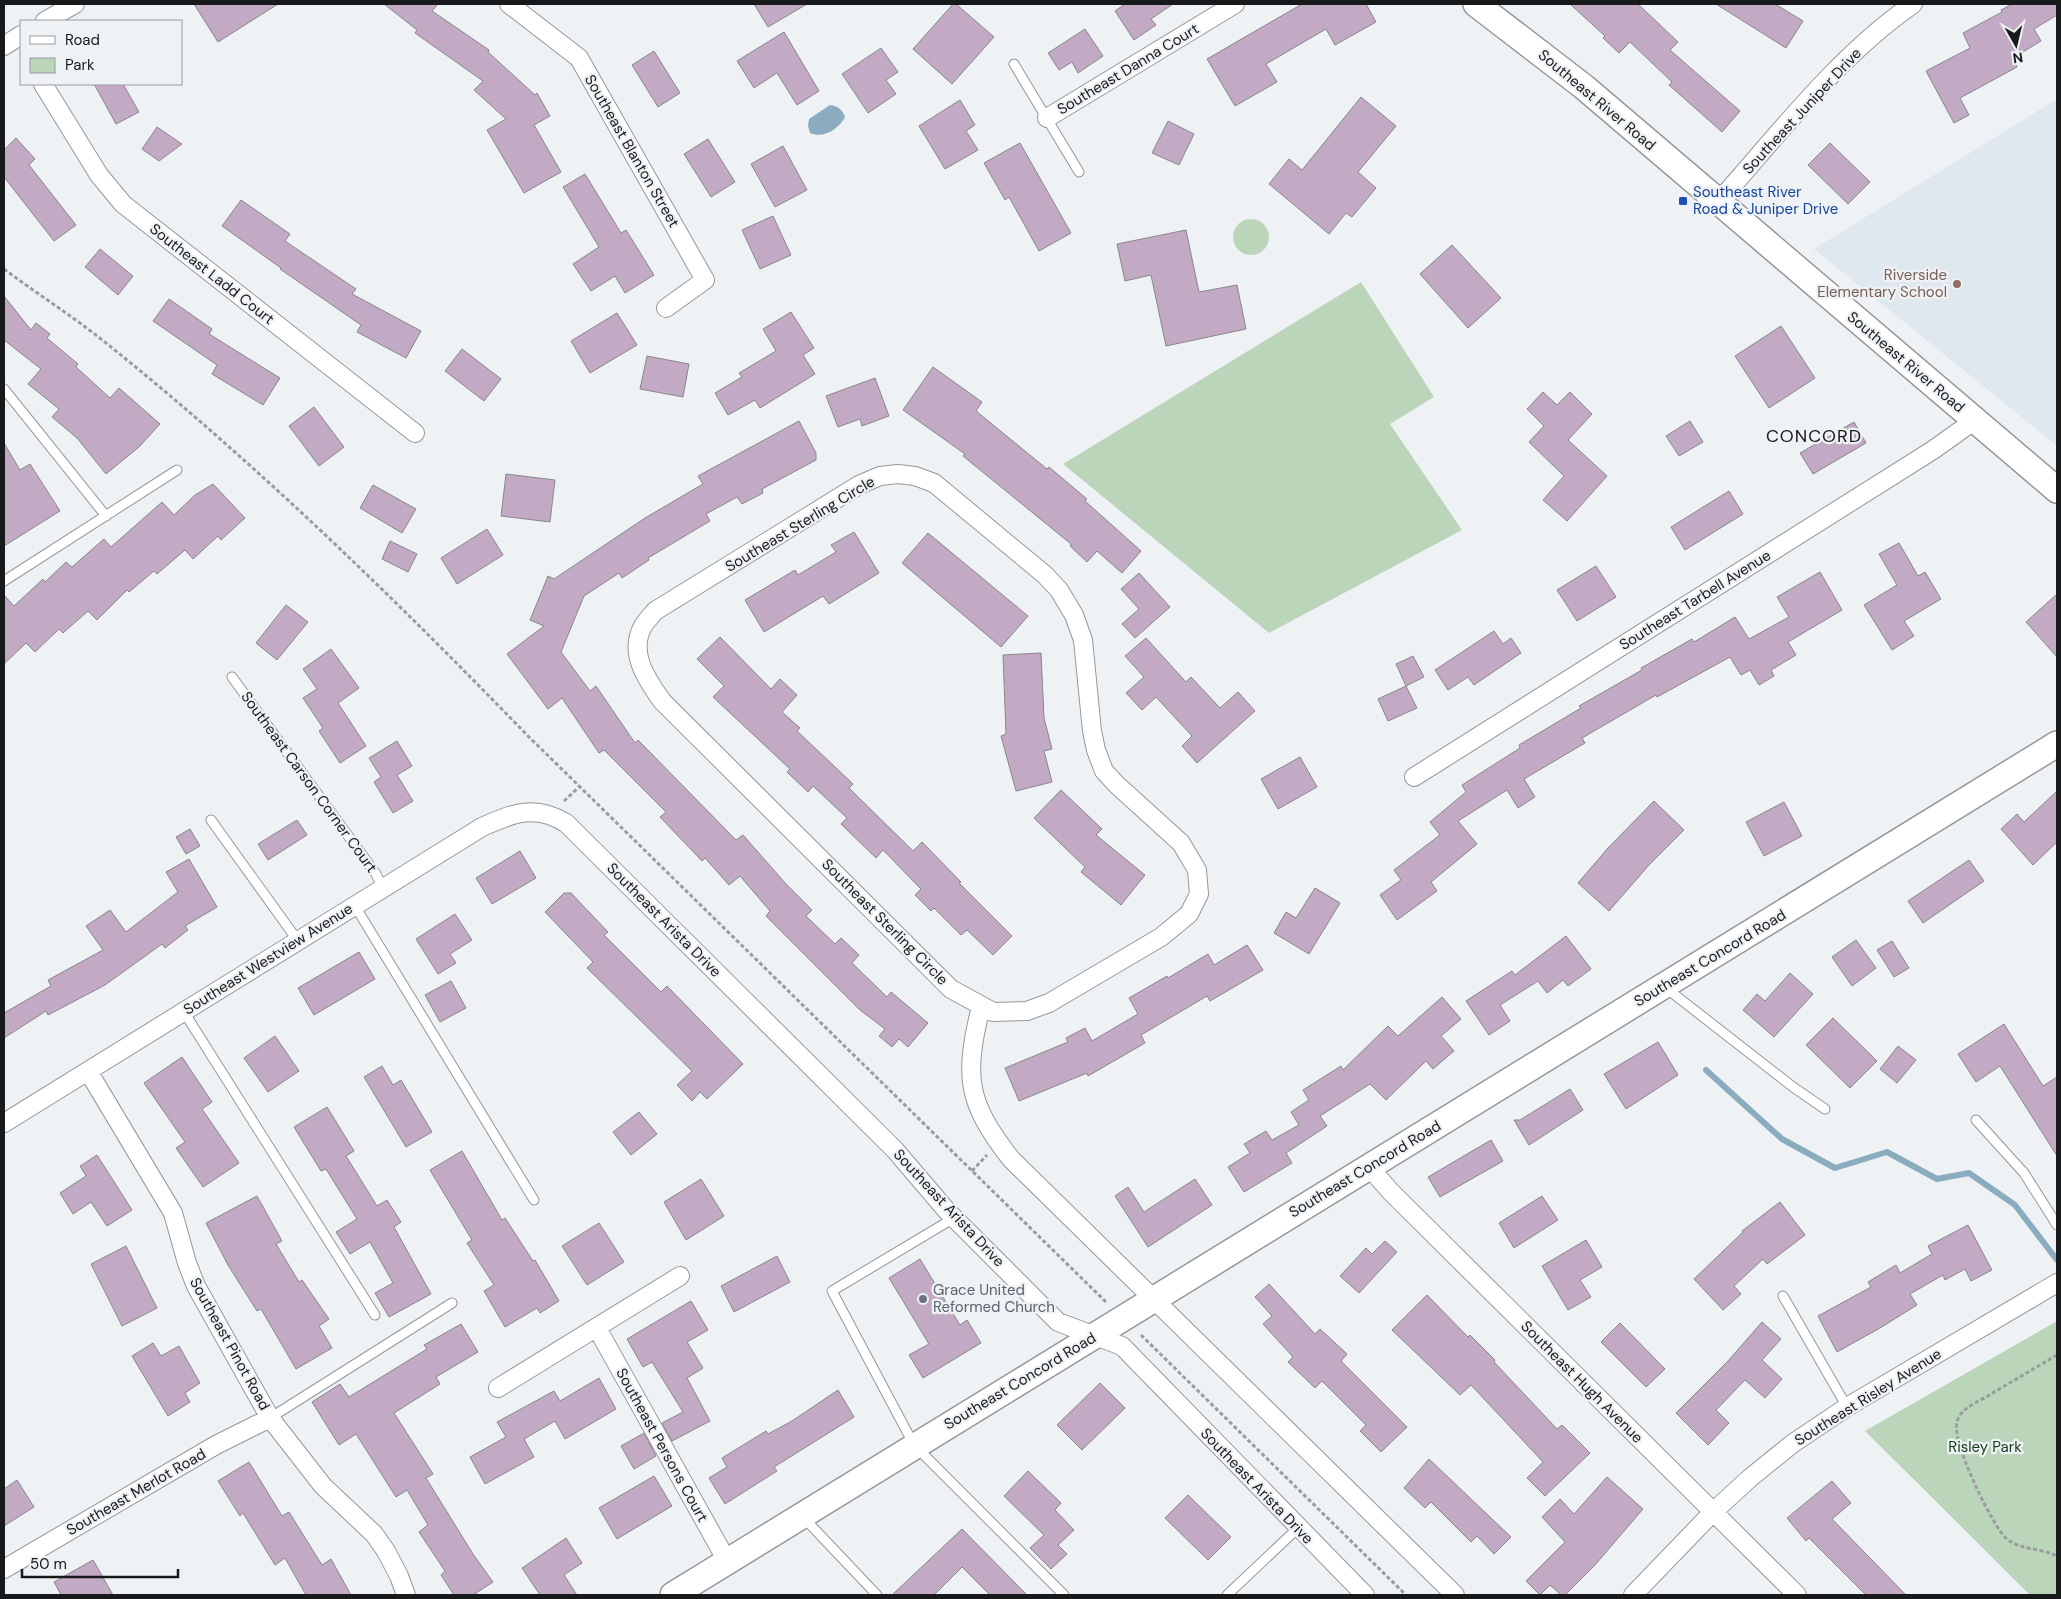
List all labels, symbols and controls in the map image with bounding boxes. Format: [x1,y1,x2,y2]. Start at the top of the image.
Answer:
street label: Southeast Danna Court [1053,19,1203,119]
legend [20,20,182,85]
north arrow [1991,20,2041,70]
text: Road [65,30,100,50]
street label: Southeast Juniper Drive [1738,44,1866,178]
street label: Southeast River Road [1534,45,1660,155]
text: N [2011,48,2024,67]
text: Park [65,55,95,75]
street label: Southeast Blanton Street [580,71,684,231]
place label: Southeast River Road & Juniper Drive [1693,182,1838,219]
marker: Southeast River Road & Juniper Drive [1677,195,1689,207]
street label: Southeast Ladd Court [146,219,279,329]
place label: Riverside Elementary School [1817,265,1947,302]
marker: Riverside Elementary School [1951,278,1963,290]
street label: Southeast River Road [1843,307,1969,417]
district label: CONCORD [1766,424,1862,448]
street label: Southeast Sterling Circle [722,471,878,577]
street label: Southeast Tarbell Avenue [1615,545,1775,655]
street label: Southeast Carson Corner Court [236,687,382,877]
street label: Southeast Sterling Circle [818,855,952,989]
street label: Southeast Arista Drive [602,858,726,982]
street label: Southeast Westview Avenue [180,899,356,1019]
street label: Southeast Concord Road [1630,905,1790,1011]
street label: Southeast Concord Road [1285,1116,1445,1222]
street label: Southeast Arista Drive [889,1145,1009,1271]
street label: Southeast Pinot Road [185,1274,275,1414]
place label: Grace United Reformed Church [933,1280,1055,1317]
marker: Grace United Reformed Church [917,1293,929,1305]
street label: Southeast Hugh Avenue [1517,1317,1647,1447]
street label: Southeast Concord Road [940,1328,1100,1434]
street label: Southeast Risley Avenue [1791,1344,1945,1450]
street label: Southeast Persons Court [611,1364,713,1526]
street label: Southeast Arista Drive [1196,1424,1318,1548]
park label: Risley Park [1948,1437,2022,1457]
street label: Southeast Merlot Road [63,1444,209,1540]
scale bar [22,1546,179,1578]
text: 50 m [30,1554,67,1574]

